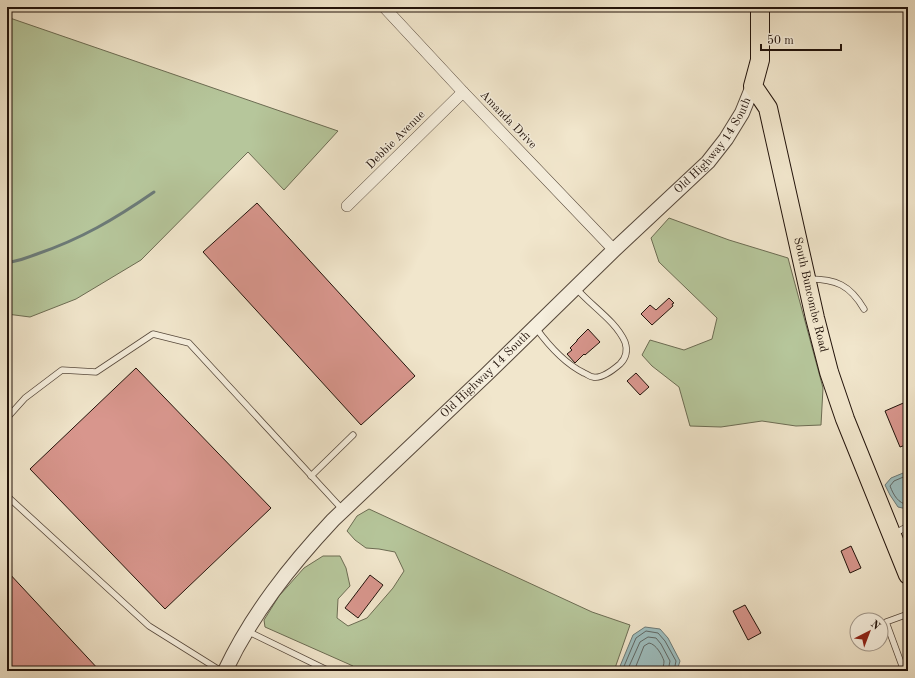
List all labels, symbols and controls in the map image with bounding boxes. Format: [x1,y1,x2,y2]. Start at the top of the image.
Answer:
scale bar [761,26,841,52]
text: 50 m [767,34,794,47]
street label: Amanda Drive [477,89,539,152]
street label: Old Highway 14 South [672,95,754,196]
street label: Debbie Avenue [364,108,428,172]
street label: South Buncombe Road [791,236,830,353]
street label: Old Highway 14 South [438,329,533,421]
north arrow [849,612,889,652]
text: N [868,619,882,633]

